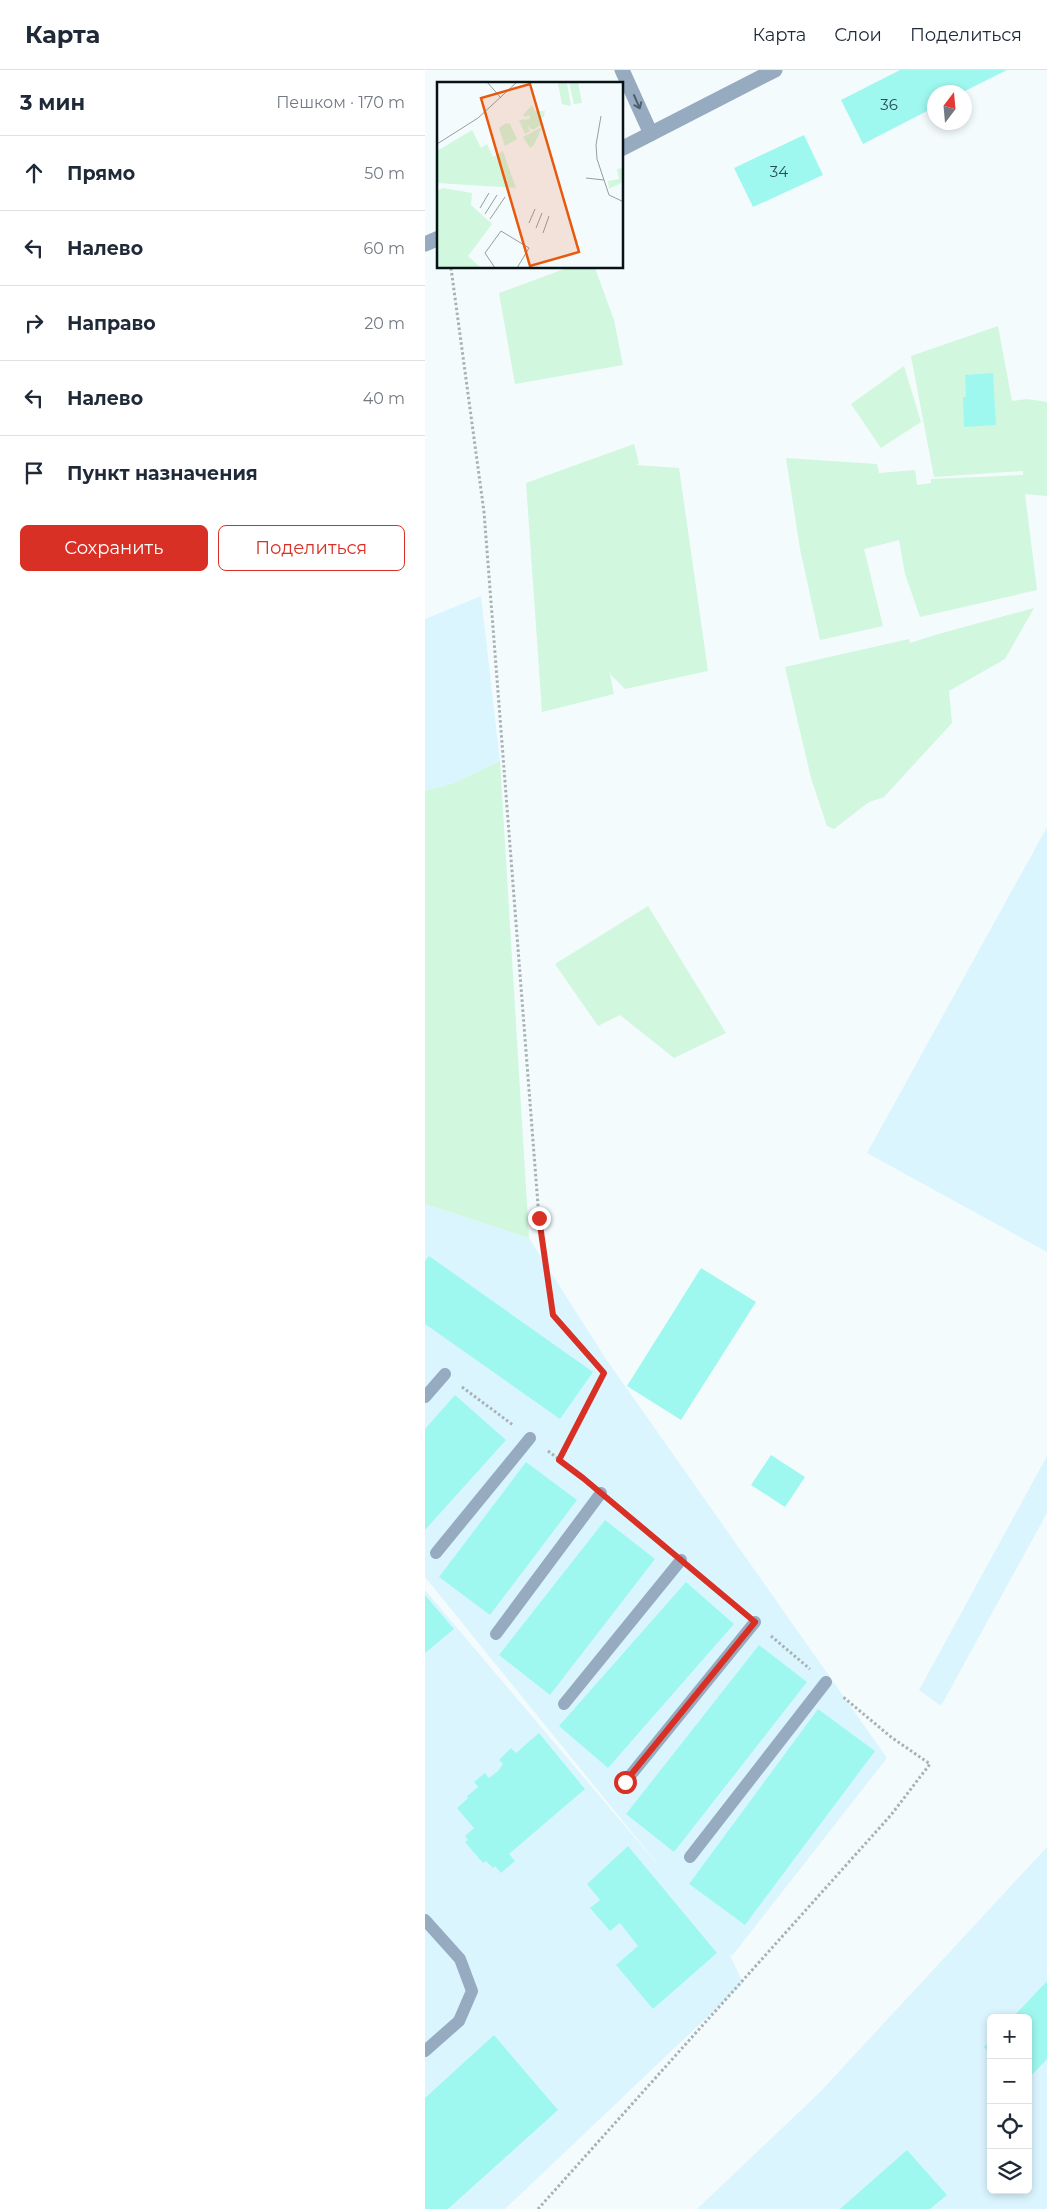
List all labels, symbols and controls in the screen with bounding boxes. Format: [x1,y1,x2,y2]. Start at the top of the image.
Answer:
text: Карта [25,20,100,49]
text: Карта [752,24,806,46]
text: Слои [834,24,882,46]
text: Поделиться [910,24,1022,46]
inset map [437,82,624,269]
north arrow [927,85,972,130]
text: 3 мин [20,90,85,115]
text: Пешком · 170 m [276,93,405,112]
one-way arrow [632,94,642,109]
house number: 36 [880,95,898,114]
icon: ahead [20,159,48,187]
text: Прямо [67,162,135,185]
house number: 34 [770,162,788,181]
text: 50 m [364,164,405,183]
icon: left [20,234,48,262]
text: Налево [67,237,143,260]
text: 60 m [363,239,405,258]
icon: right [20,309,48,337]
text: Направо [67,312,156,335]
text: 20 m [364,314,405,333]
icon: left [20,384,48,412]
text: Налево [67,387,143,410]
text: 40 m [363,389,405,408]
icon: arrive [20,459,48,487]
text: Пункт назначения [67,462,258,485]
button: Сохранить [20,525,208,571]
button: Поделиться [218,525,405,571]
route end [528,1207,551,1230]
route start [614,1771,637,1794]
map controls [987,2014,1032,2194]
button: + [987,2014,1032,2059]
button: − [987,2059,1032,2104]
button: locate [987,2104,1032,2149]
button: layers [987,2149,1032,2194]

